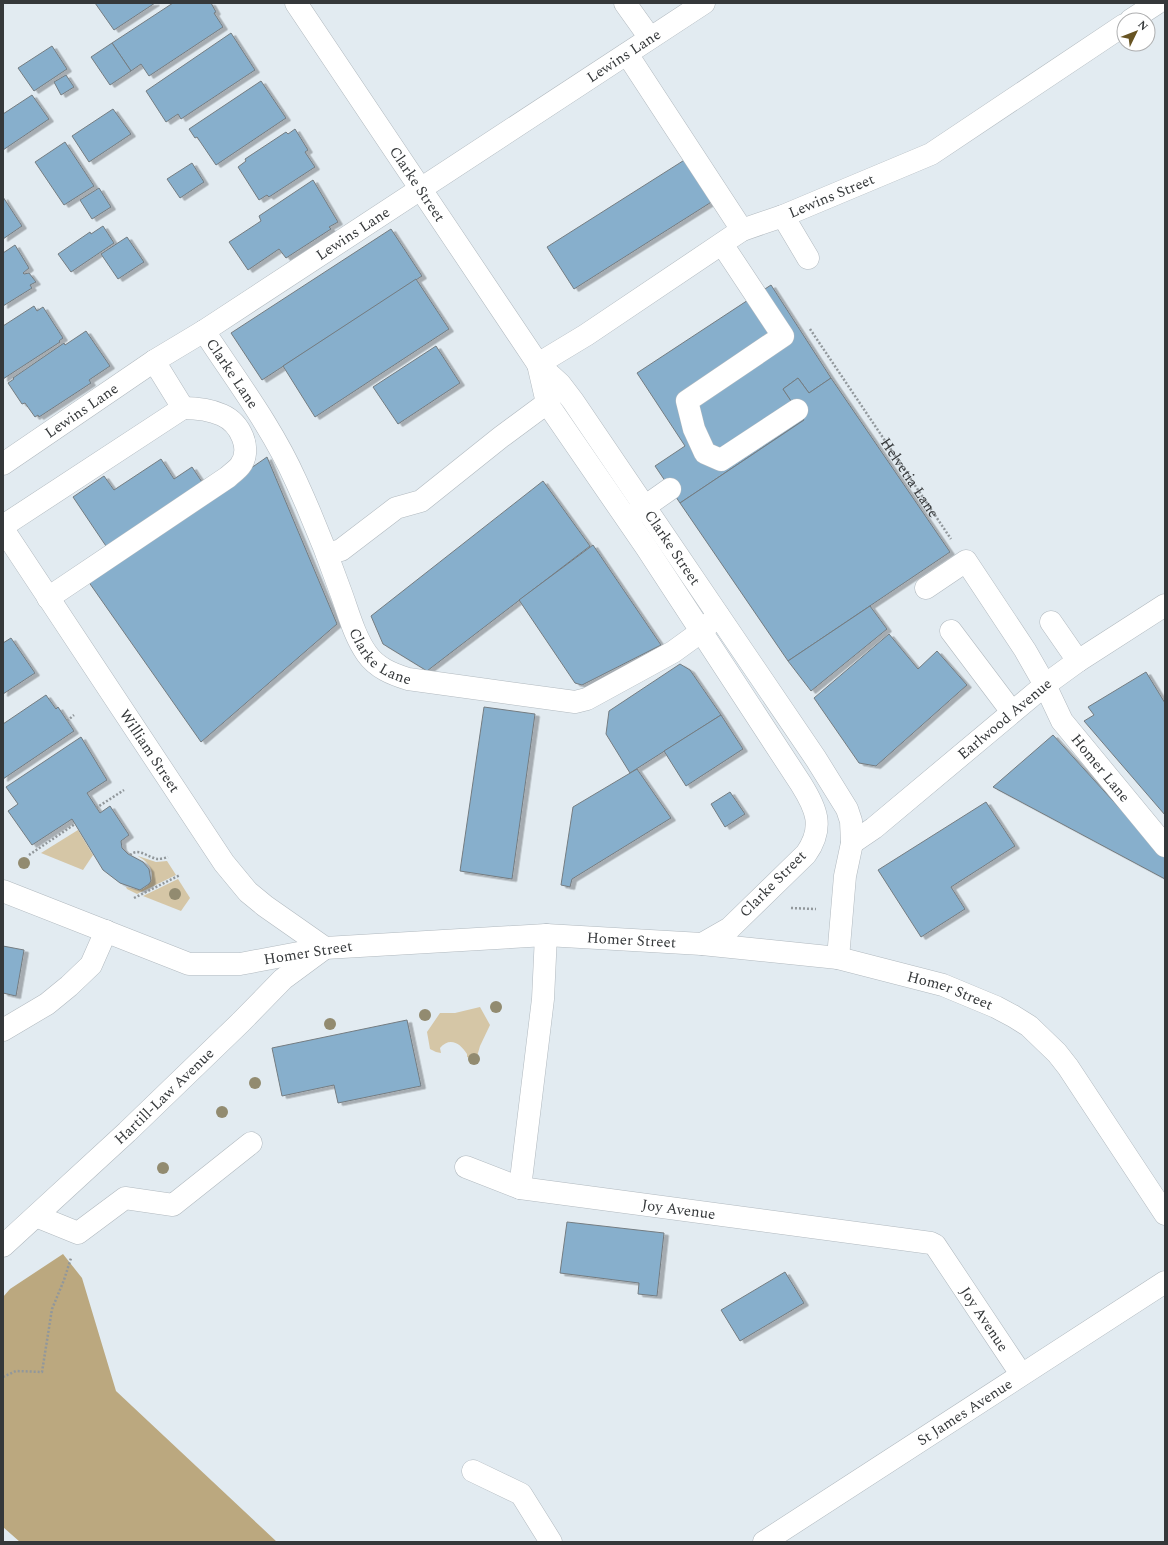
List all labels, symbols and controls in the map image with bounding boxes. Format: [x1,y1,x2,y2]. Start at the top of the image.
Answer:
north arrow [1116,12,1156,52]
text: N [1134,16,1152,35]
street label: Lewins Lane [582,23,665,89]
street label: Clarke Street [384,141,451,227]
street label: Lewins Street [785,167,878,224]
street label: Lewins Lane [311,201,394,266]
street label: Clarke Lane [200,334,264,413]
street label: Lewins Lane [40,377,123,444]
street label: Helvetia Lane [875,433,945,522]
street label: Clarke Street [639,505,707,590]
street label: Clarke Lane [343,624,414,691]
street label: Earlwood Avenue [952,672,1057,765]
street label: William Street [114,704,186,797]
street label: Homer Lane [1065,729,1136,807]
street label: Clarke Street [734,845,812,923]
street label: Homer Street [586,926,677,954]
street label: Homer Street [262,935,354,971]
street label: Homer Street [905,965,996,1016]
street label: Hartill-Law Avenue [109,1042,219,1150]
street label: Joy Avenue [640,1193,717,1226]
street label: Joy Avenue [954,1282,1014,1356]
street label: St James Avenue [912,1372,1017,1452]

